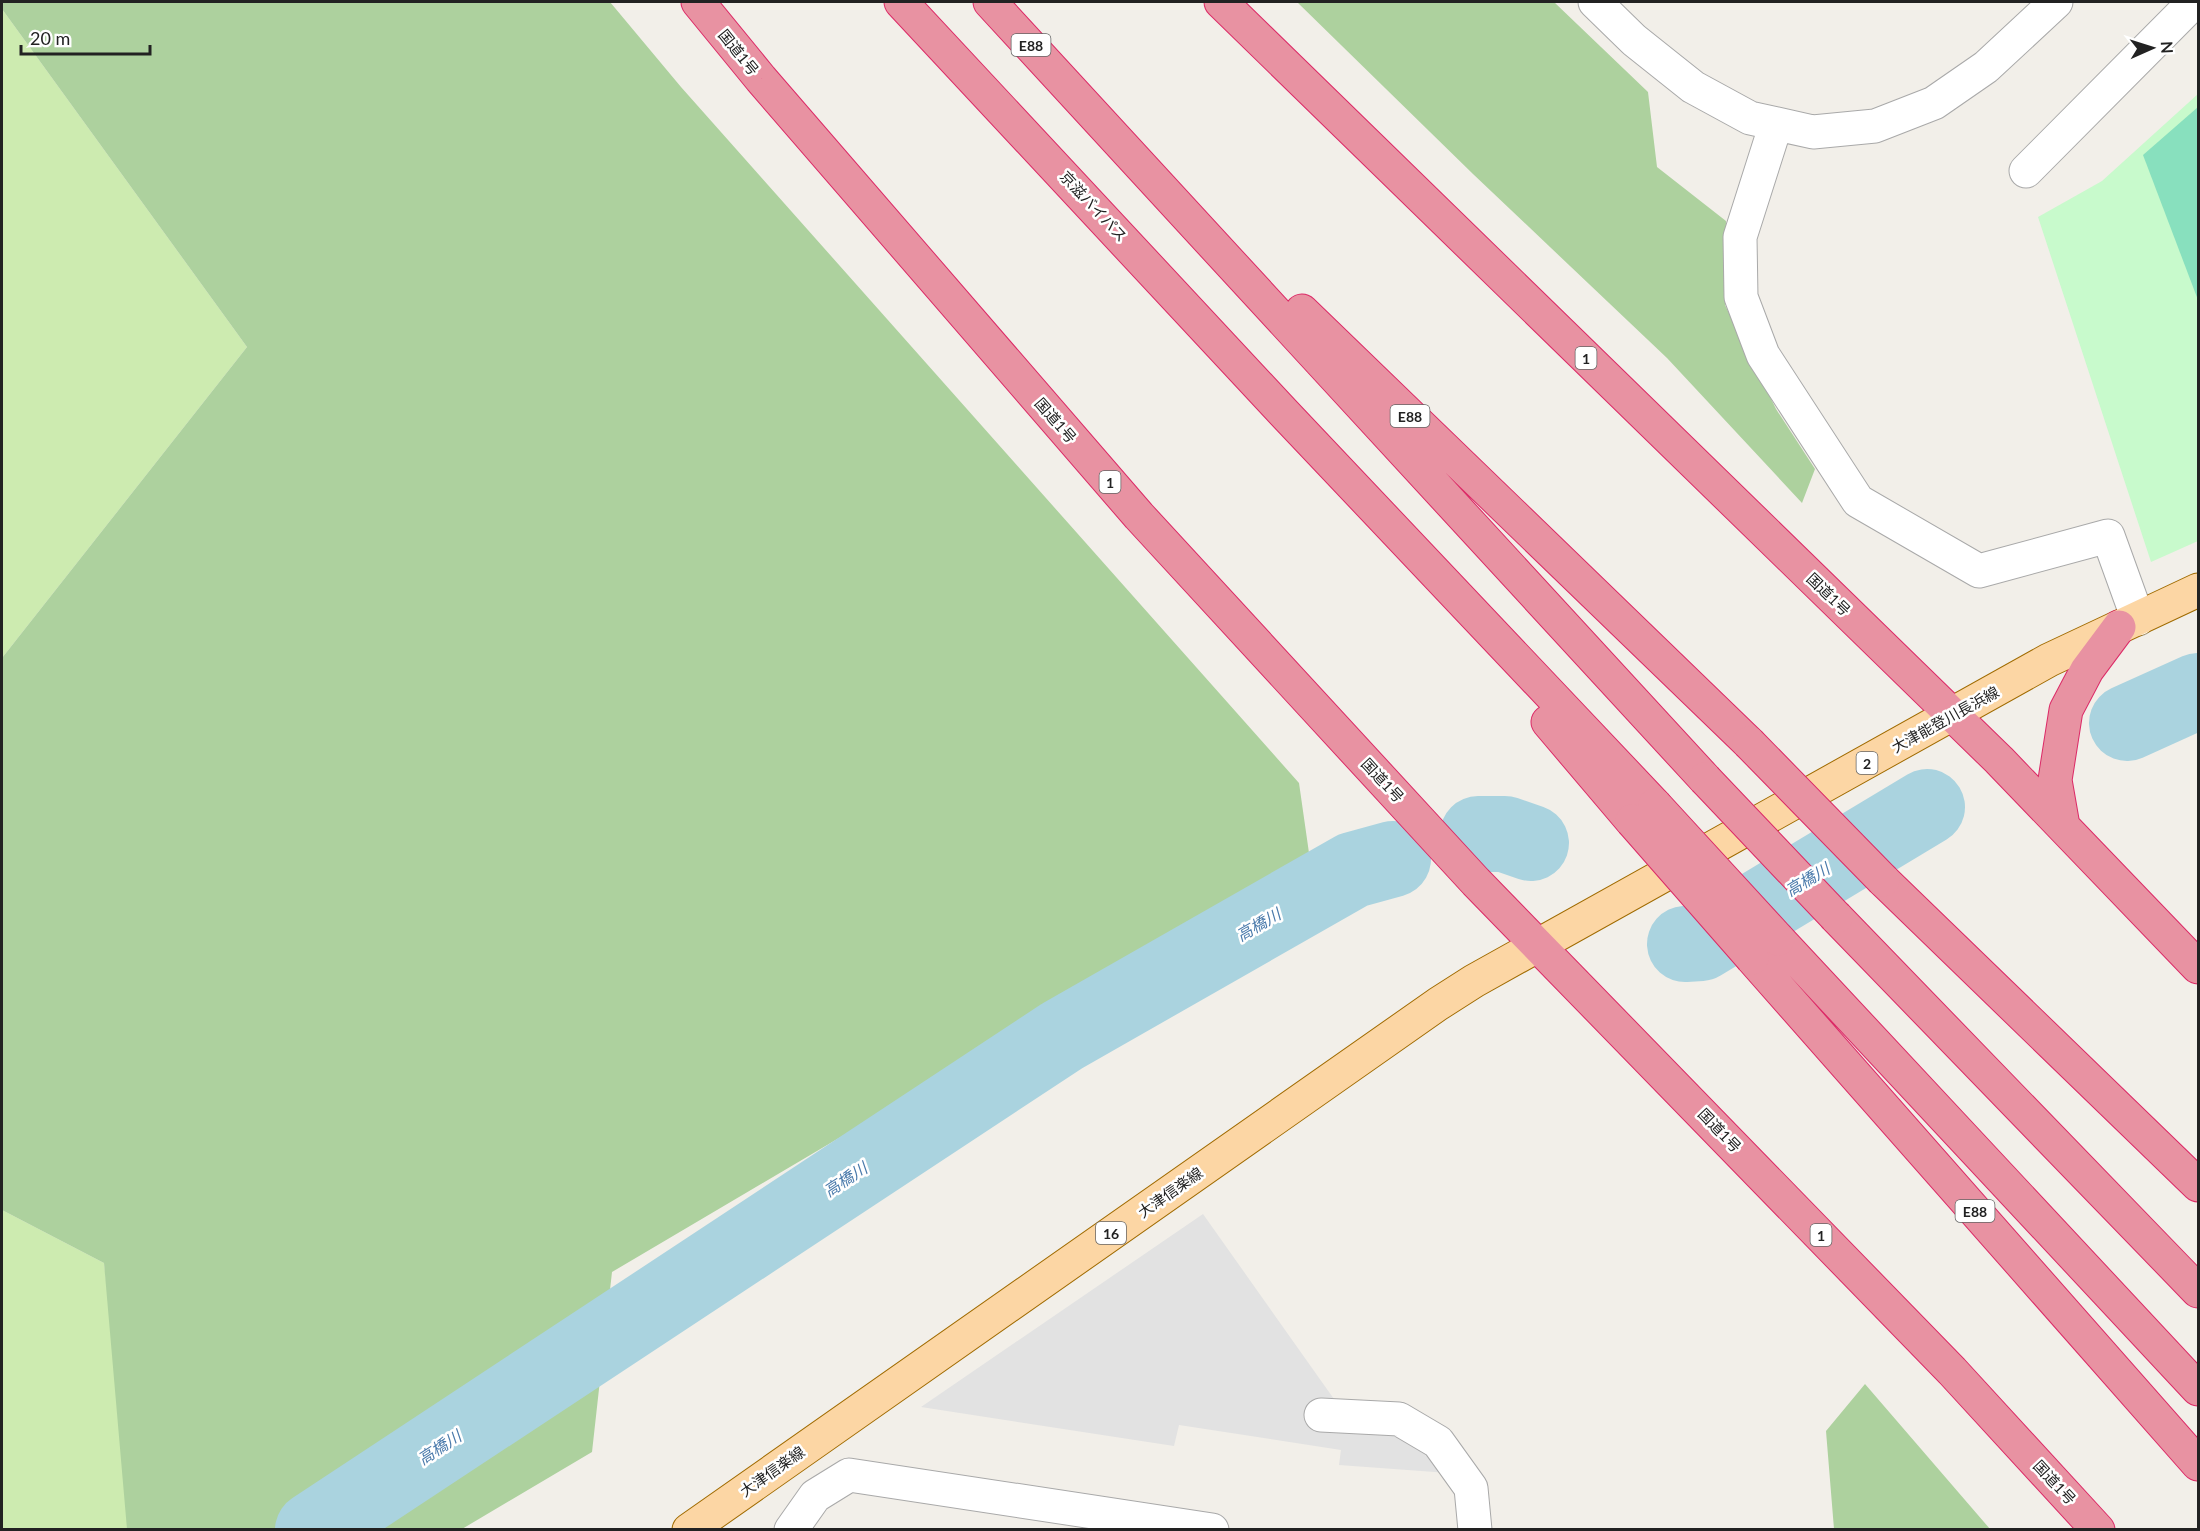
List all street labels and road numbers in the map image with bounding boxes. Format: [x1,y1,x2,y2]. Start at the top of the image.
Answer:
street label: 国道1号 [715,25,763,79]
road number: E88 [1012,34,1050,56]
street label: 京滋バイパス [1057,167,1131,245]
road number: 1 [1576,347,1596,369]
street label: 国道1号 [1032,394,1080,446]
road number: E88 [1390,405,1430,427]
road number: 1 [1100,471,1120,493]
street label: 国道1号 [1803,569,1855,619]
street label: 大津能登川長浜線 [1888,682,2002,756]
road number: 2 [1856,752,1878,774]
street label: 国道1号 [1358,754,1408,806]
street label: 国道1号 [1695,1104,1745,1156]
street label: 大津信楽線 [1134,1163,1206,1221]
road number: E88 [1956,1200,1994,1222]
road number: 16 [1096,1222,1126,1244]
road number: 1 [1810,1224,1832,1246]
street label: 大津信楽線 [736,1442,808,1500]
street label: 国道1号 [2030,1456,2080,1508]

